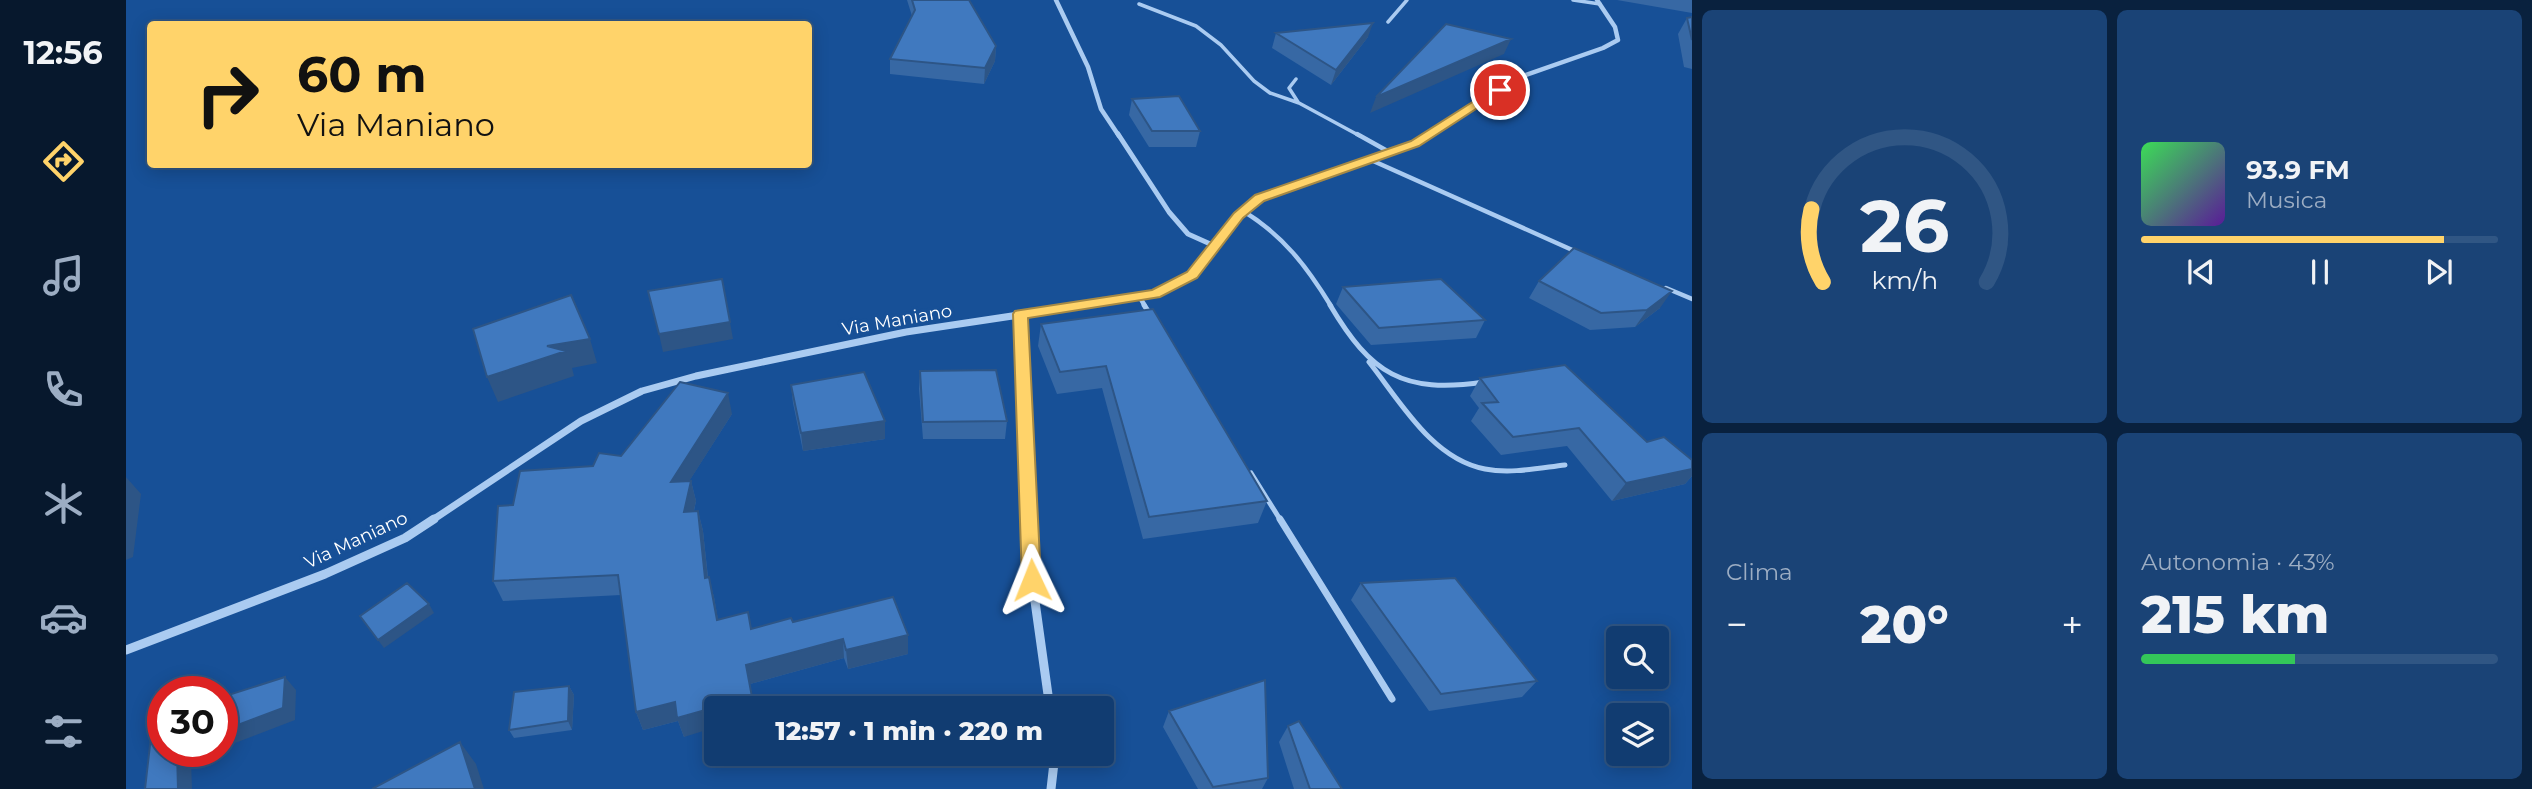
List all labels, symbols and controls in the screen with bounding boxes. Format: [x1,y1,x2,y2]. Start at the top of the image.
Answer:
text: 12:56 [23,33,103,72]
text: 60 m [297,45,427,104]
icon: right [182,49,273,140]
pin [1470,60,1530,120]
icon: arrive [1481,71,1519,109]
text: Via Maniano [297,105,495,144]
icon: directions [39,137,88,186]
text: 93.9 FM [2246,154,2350,186]
text: 26 [1860,183,1949,271]
text: Musica [2246,186,2327,214]
icon: music [39,251,88,300]
icon: previous [2182,253,2220,291]
icon: pause [2301,253,2339,291]
icon: next [2420,253,2458,291]
text: km/h [1871,265,1938,295]
street label: Via Maniano [840,300,954,340]
icon: phone [39,365,88,414]
icon: climate [39,479,88,528]
street label: Via Maniano [301,507,411,573]
position arrow [995,543,1069,617]
text: Autonomia · 43% [2141,548,2335,576]
text: Clima [1726,558,1793,586]
text: 215 km [2141,583,2329,646]
icon: car [39,593,88,642]
text: 20° [1860,593,1949,656]
text: − [1726,601,1748,648]
text: + [2061,601,2083,648]
map controls [1606,626,1669,766]
button: search [1606,626,1669,689]
speed limit sign: 30 [147,676,238,767]
button: layers [1606,703,1669,766]
icon: filters [39,707,88,756]
text: 12:57 · 1 min · 220 m [775,715,1043,747]

